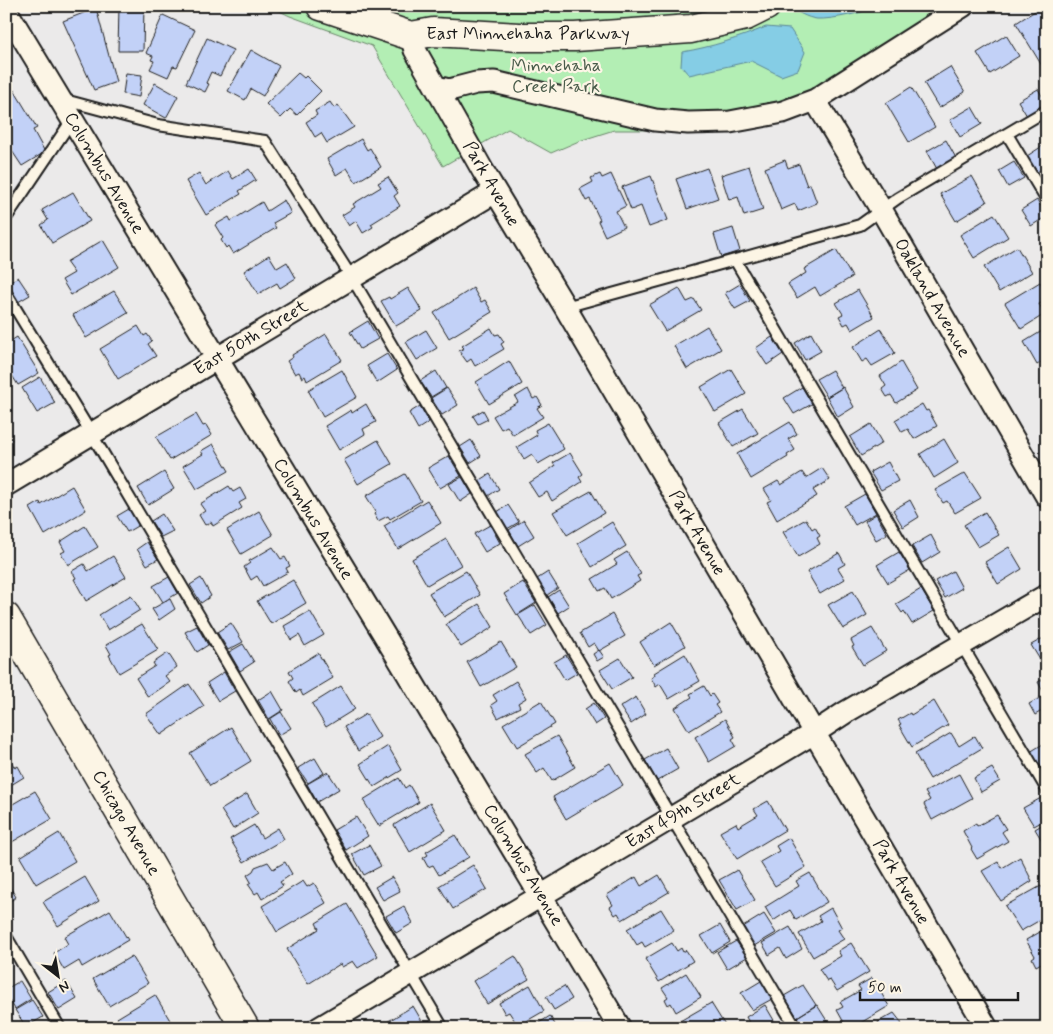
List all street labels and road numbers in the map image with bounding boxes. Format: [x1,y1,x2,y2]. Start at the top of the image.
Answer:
street label: East Minnehaha Parkway [426,22,630,46]
street label: Columbus Avenue [58,108,150,238]
street label: Park Avenue [457,137,525,231]
street label: Oakland Avenue [888,234,976,362]
street label: East 50th Street [189,294,313,382]
street label: Columbus Avenue [267,454,359,584]
street label: Park Avenue [663,486,731,580]
street label: Chicago Avenue [86,766,166,880]
street label: East 49th Street [621,767,745,855]
street label: Columbus Avenue [477,800,569,930]
street label: Park Avenue [867,835,935,929]

